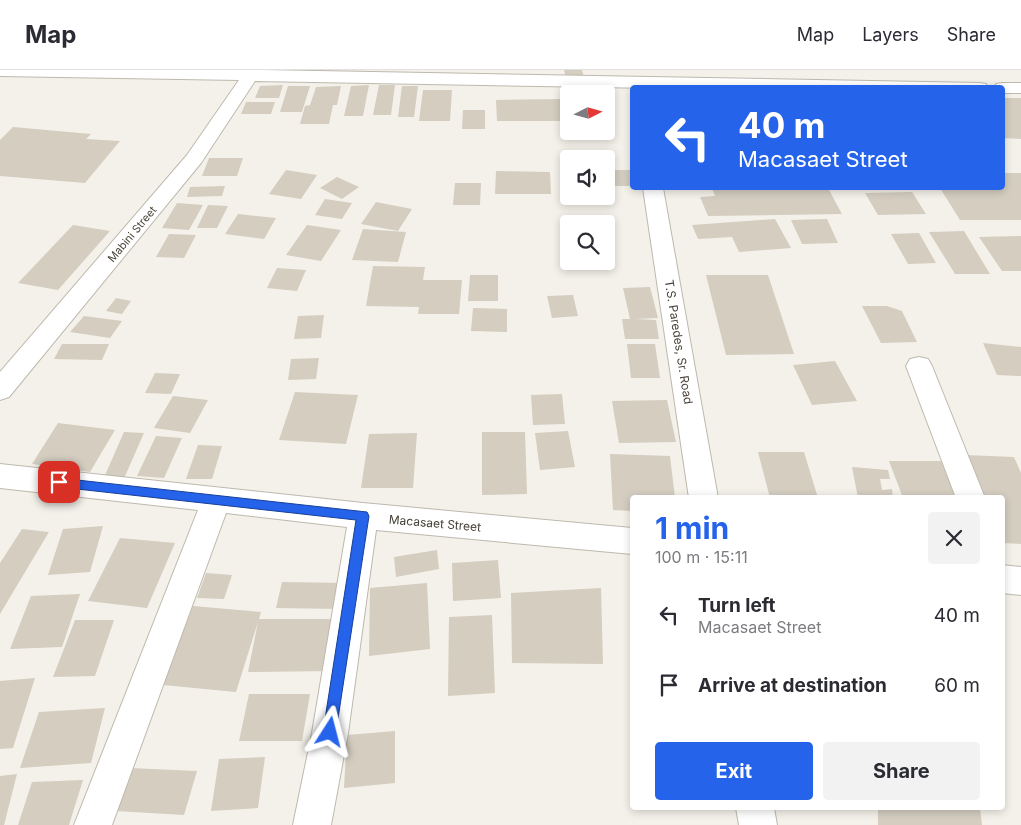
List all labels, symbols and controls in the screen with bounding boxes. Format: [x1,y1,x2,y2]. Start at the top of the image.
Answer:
text: Map [25,20,76,49]
text: Map [797,24,834,45]
text: Layers [862,24,919,45]
text: Share [947,24,996,45]
north arrow [560,85,615,140]
map controls [560,85,615,270]
text: 40 m [738,104,826,146]
icon: left [655,105,720,170]
text: Macasaet Street [738,146,908,172]
button: sound [560,150,615,205]
street label: Mabini Street [105,203,160,265]
button: search [560,215,615,270]
street label: T.S. Paredes, Sr. Road [662,279,696,405]
pin [38,461,80,503]
icon: arrive [45,468,73,496]
text: 1 min [655,510,729,546]
street label: Macasaet Street [388,511,482,535]
button: close [928,512,980,564]
text: 100 m · 15:11 [655,547,748,567]
text: Turn left [698,594,776,617]
icon: left [655,601,683,629]
text: 40 m [934,604,980,627]
text: Macasaet Street [698,617,821,637]
icon: arrive [655,671,683,699]
text: Arrive at destination [698,674,887,697]
text: 60 m [934,674,980,697]
position arrow [303,705,355,757]
button: Exit [655,742,813,800]
button: Share [823,742,980,800]

